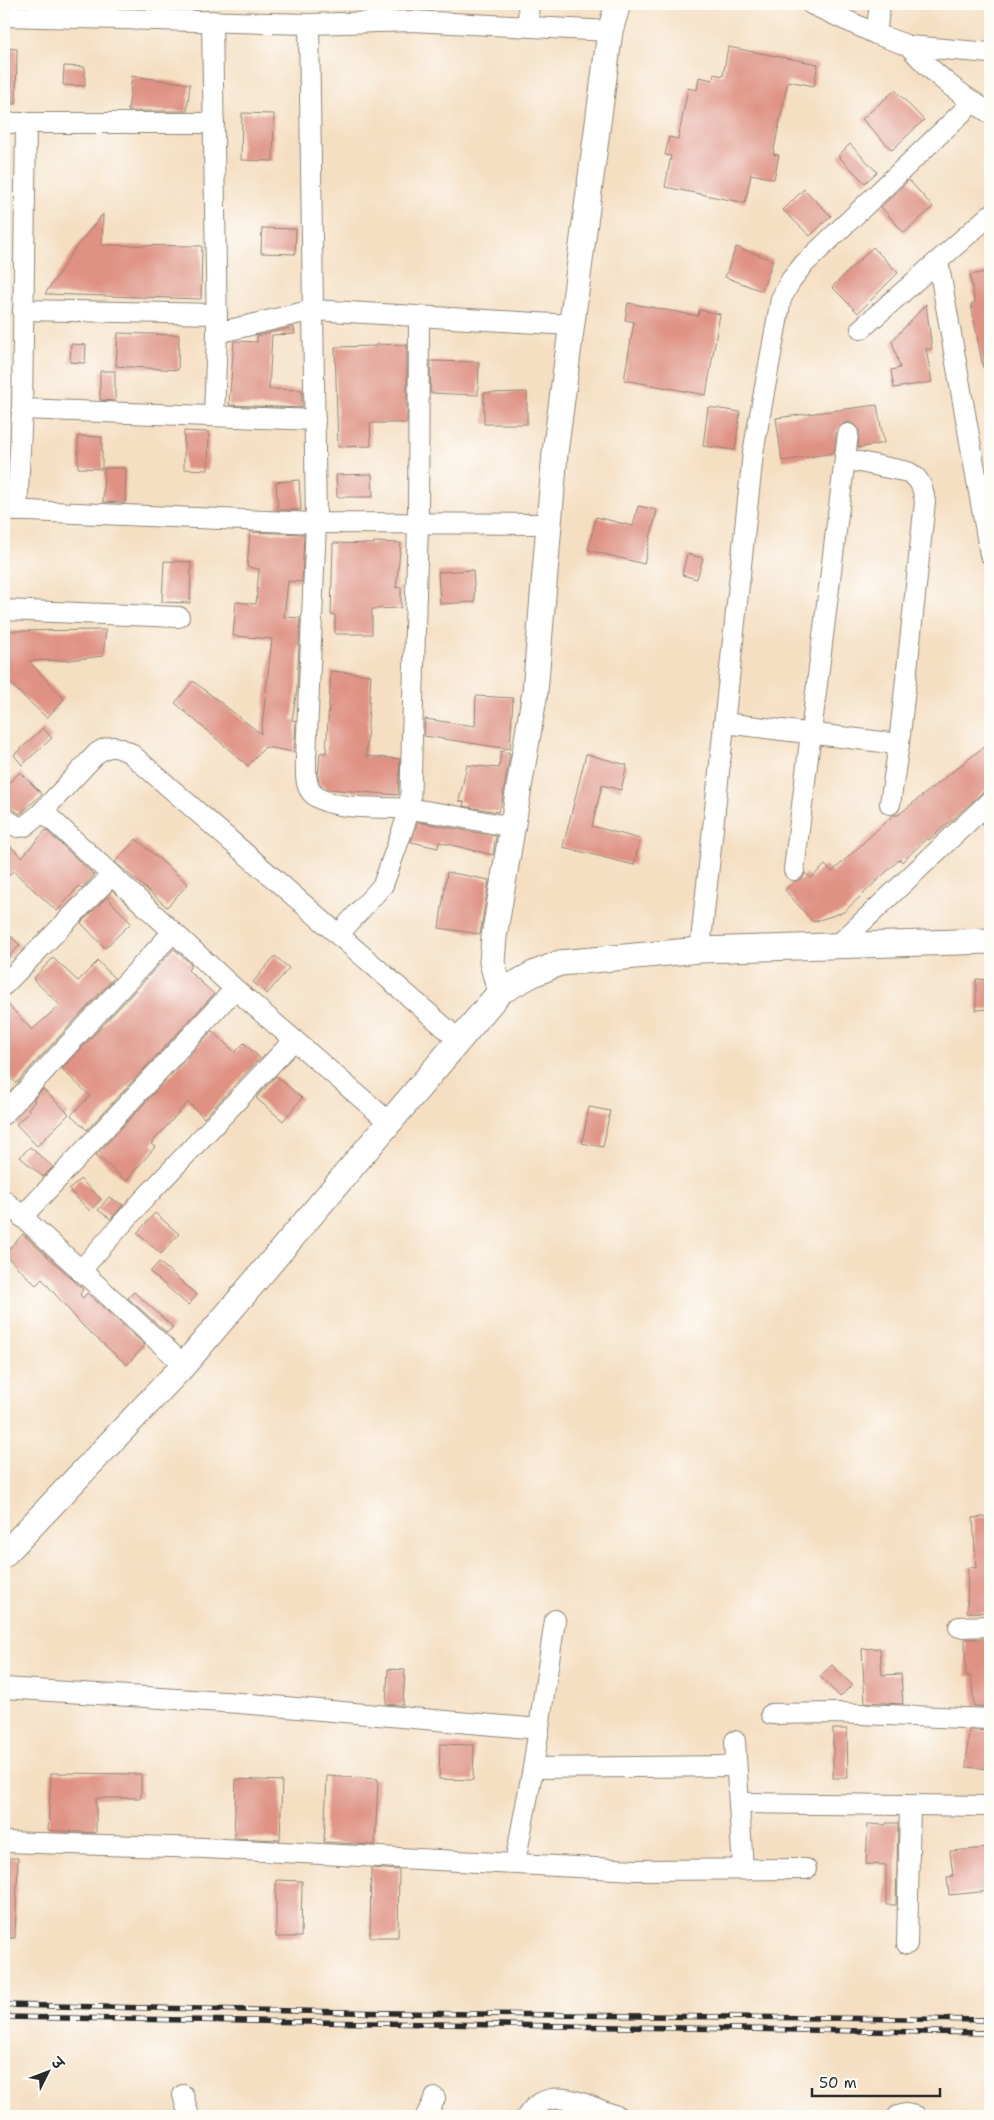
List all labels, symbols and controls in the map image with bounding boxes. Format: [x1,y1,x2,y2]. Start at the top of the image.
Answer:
north arrow [22,2048,72,2098]
text: उ [47,2052,69,2074]
scale bar [812,2065,939,2097]
text: 50 m [819,2073,857,2093]

